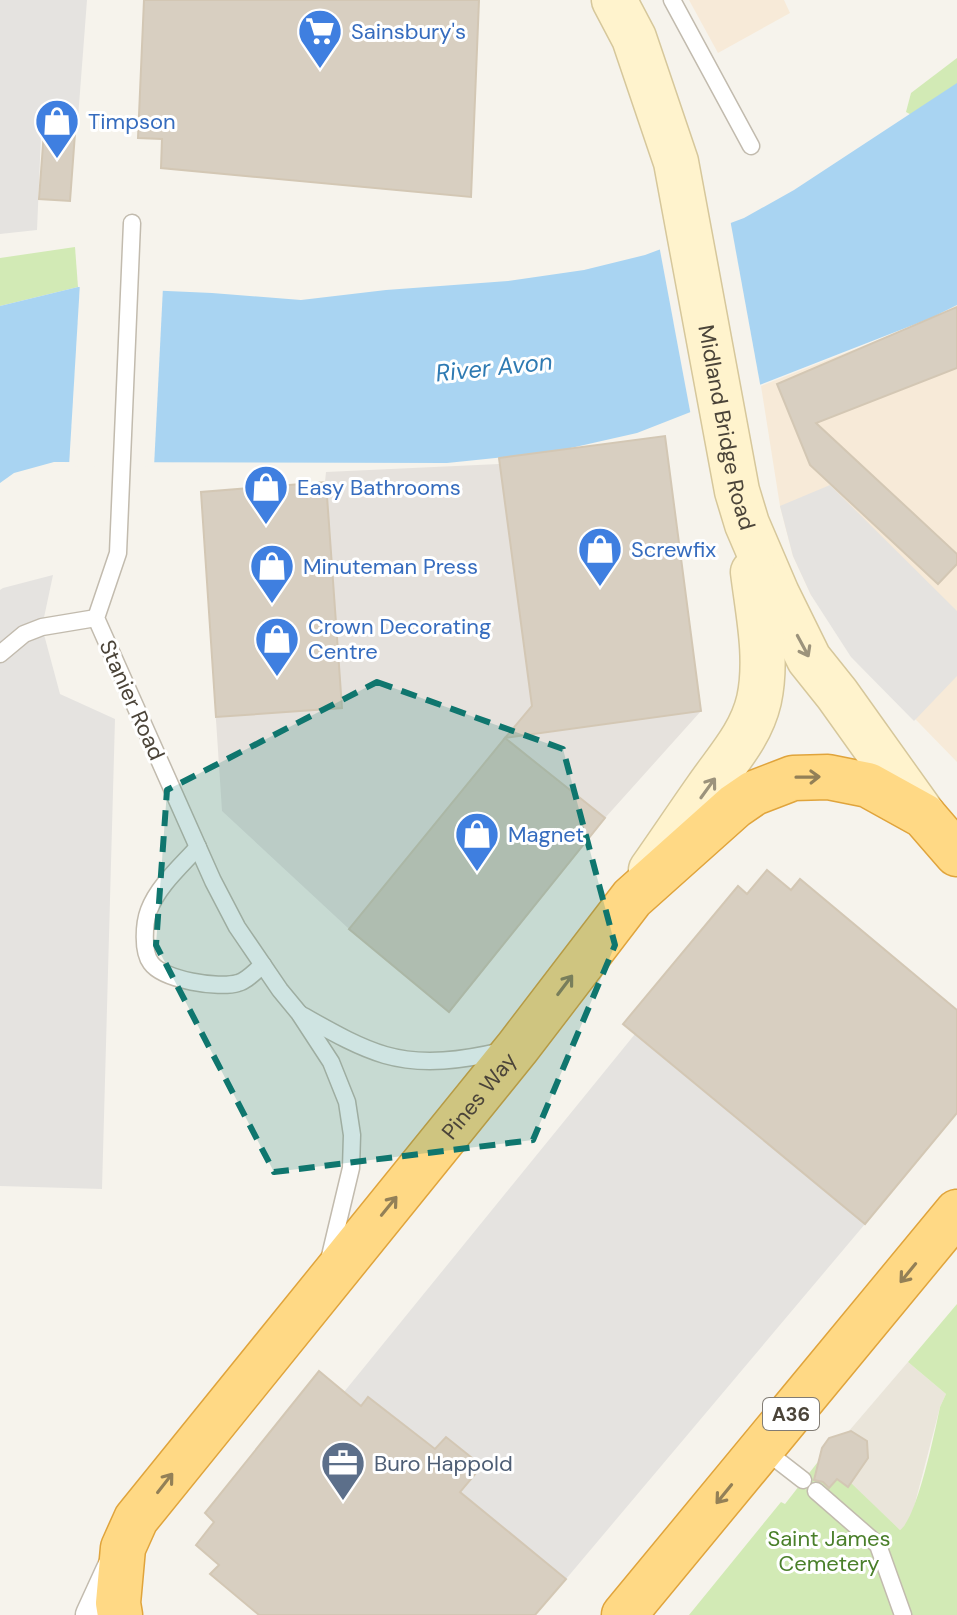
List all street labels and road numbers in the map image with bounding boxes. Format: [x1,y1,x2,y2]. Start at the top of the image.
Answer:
street label: Midland Bridge Road [692,322,762,533]
street label: Stanier Road [93,635,171,765]
street label: Pines Way [435,1046,523,1145]
road number: A36 [763,1398,819,1430]

